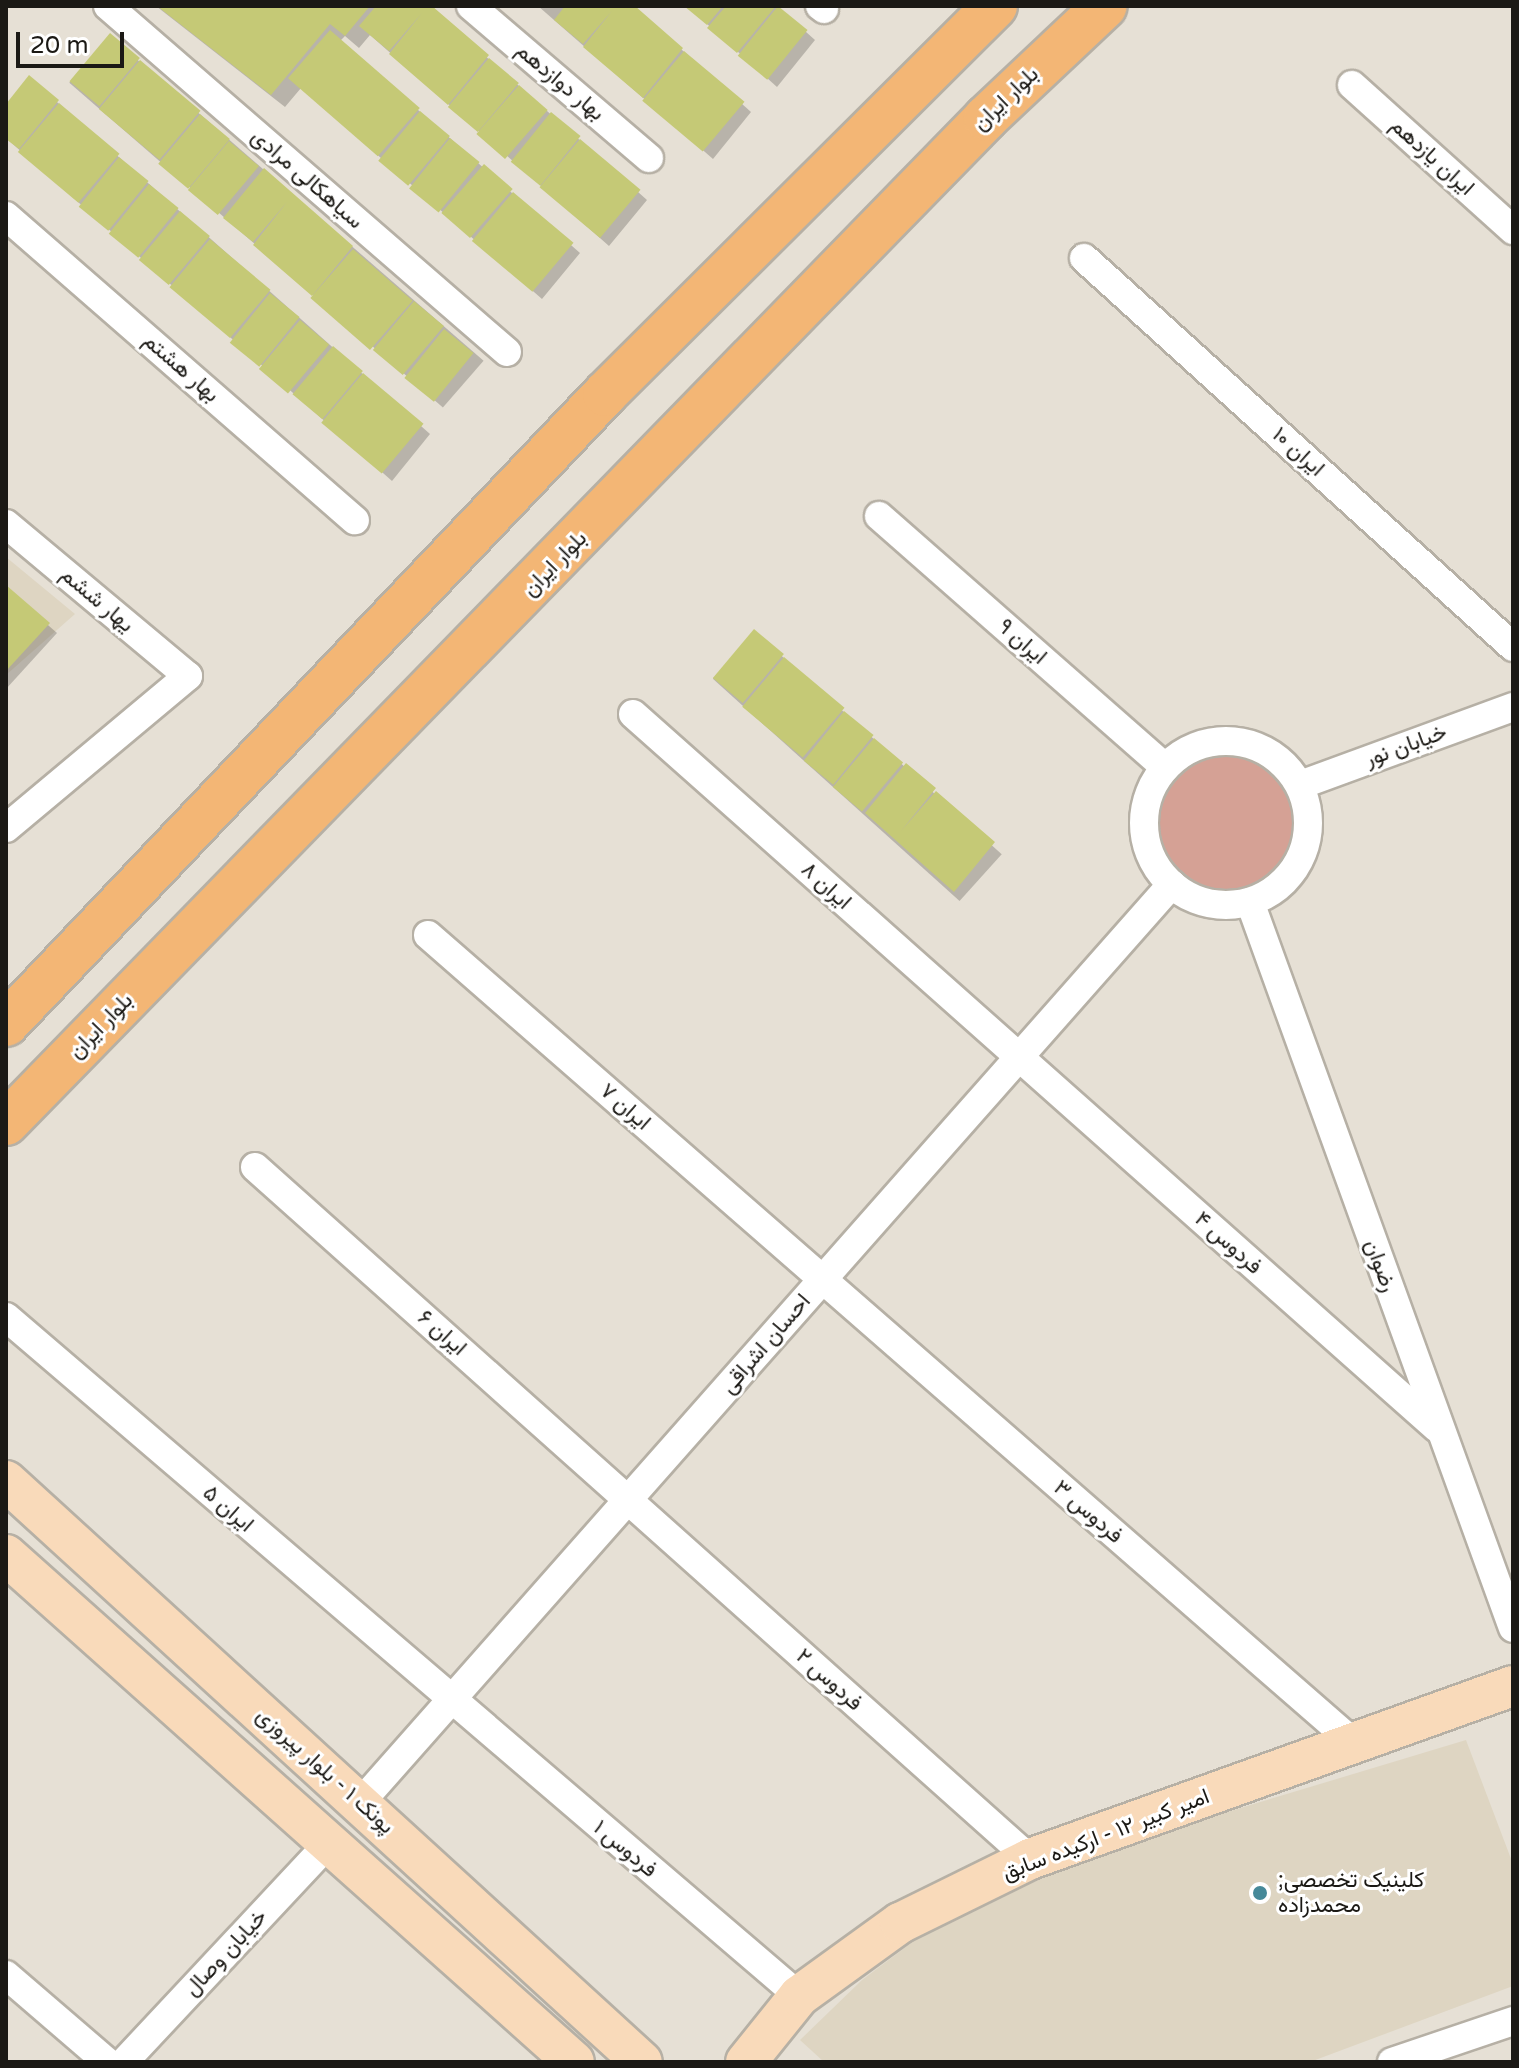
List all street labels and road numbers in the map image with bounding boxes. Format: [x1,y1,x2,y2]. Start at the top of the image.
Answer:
street label: بهار دوازدهم [510,37,610,127]
street label: بلوار ایران [968,61,1044,137]
street label: ایران یازدهم [1385,113,1479,201]
street label: سیاهکالی مرادی [246,123,368,235]
street label: بهار هشتم [138,328,224,408]
street label: ایران ۱۰ [1266,422,1330,482]
street label: بلوار ایران [517,526,593,602]
street label: یهار ششم [55,562,139,638]
street label: ایران ۹ [992,614,1052,670]
street label: خیابان نور [1362,719,1450,773]
street label: ایران ۸ [795,857,857,915]
street label: بلوار ایران [63,988,139,1064]
street label: ایران ۷ [594,1078,656,1136]
street label: فردوس ۴ [1189,1206,1267,1280]
street label: رضوان [1358,1236,1402,1296]
street label: احسان اشراقی [715,1289,817,1399]
street label: ایران ۶ [412,1304,472,1362]
street label: فردوس ۳ [1048,1475,1128,1549]
street label: ایران ۵ [197,1480,259,1538]
street label: فردوس ۲ [790,1643,868,1717]
street label: پونک ۱ - بلوار پیروزی [251,1702,399,1840]
street label: امیر کبیر ۱۲ - ارکیده سابق [999,1783,1213,1887]
street label: فردوس ۱ [588,1815,662,1883]
street label: خیابان وصال [179,1904,273,2002]

